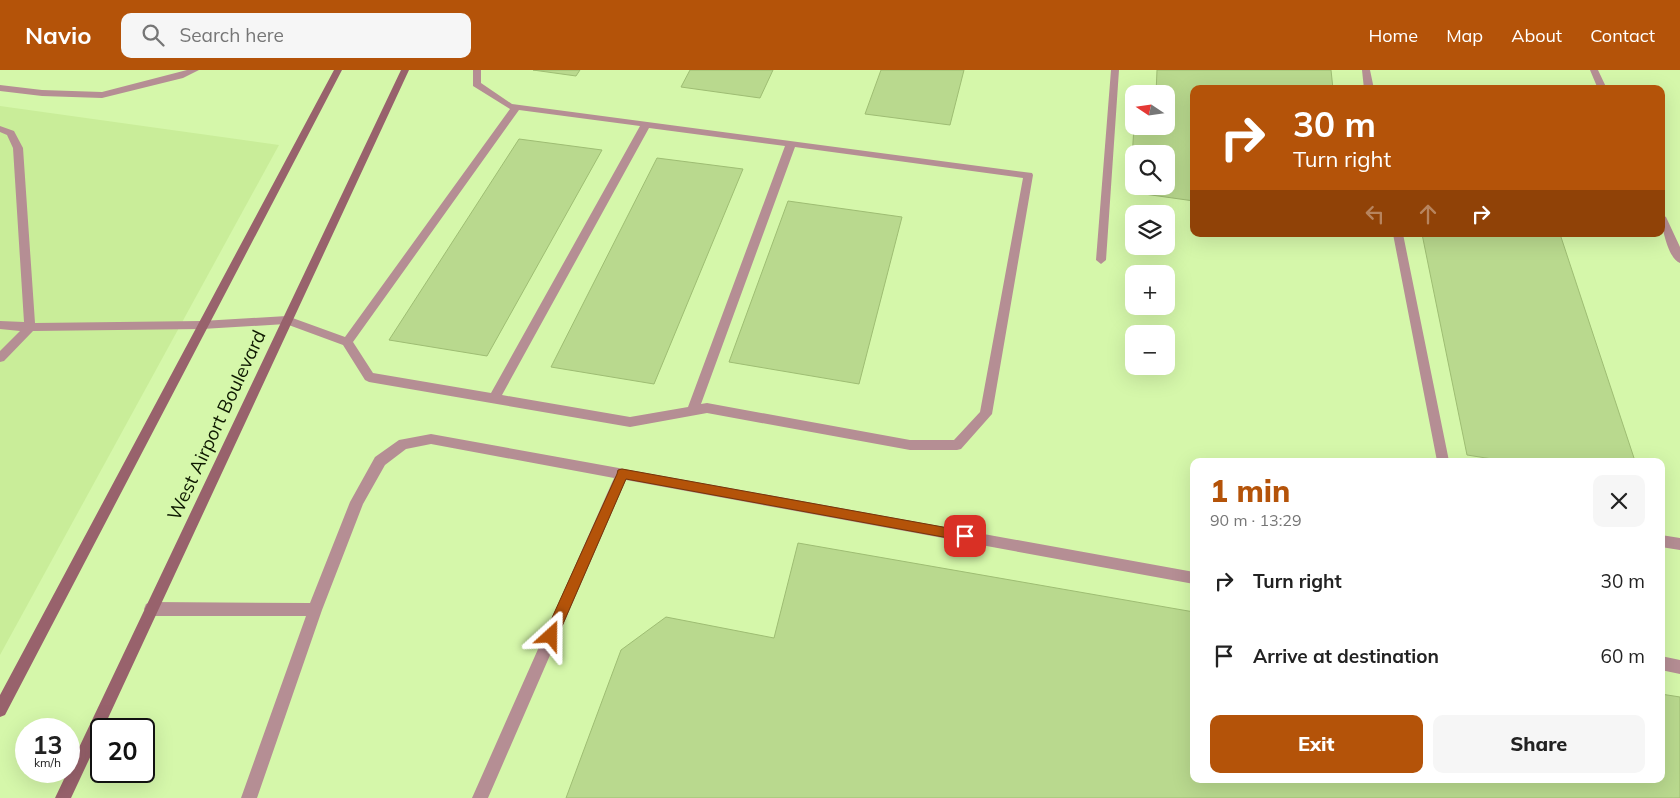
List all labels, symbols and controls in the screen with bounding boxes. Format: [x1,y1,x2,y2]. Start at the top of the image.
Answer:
search box [121,13,471,58]
text: Navio [25,20,91,50]
icon: search [139,21,167,49]
text: Search here [179,23,284,47]
text: Home [1368,24,1418,47]
text: Map [1446,24,1483,47]
text: About [1511,24,1562,47]
text: Contact [1590,24,1655,47]
north arrow [1125,85,1175,135]
map controls [1125,85,1175,375]
text: 30 m [1293,102,1376,146]
icon: right [1210,105,1275,170]
button: search [1125,145,1175,195]
text: Turn right [1293,145,1391,173]
icon: left [1361,200,1389,228]
icon: ahead [1414,200,1442,228]
icon: right [1467,200,1495,228]
button: layers [1125,205,1175,255]
button: + [1125,265,1175,315]
button: − [1125,325,1175,375]
street label: West Airport Boulevard [161,326,271,524]
text: 1 min [1210,472,1290,510]
button: close [1593,475,1645,527]
text: 90 m · 13:29 [1210,510,1302,530]
pin [944,515,986,557]
icon: arrive [951,522,979,550]
icon: right [1210,567,1238,595]
text: Turn right [1253,569,1342,593]
text: 30 m [1601,569,1645,593]
position arrow [524,609,576,661]
icon: arrive [1210,642,1238,670]
text: Arrive at destination [1253,644,1439,668]
text: 60 m [1601,644,1645,668]
button: Exit [1210,715,1423,773]
button: Share [1433,715,1645,773]
speed limit sign: 20 [90,718,155,783]
text: 13 [32,729,63,760]
text: km/h [34,755,61,770]

